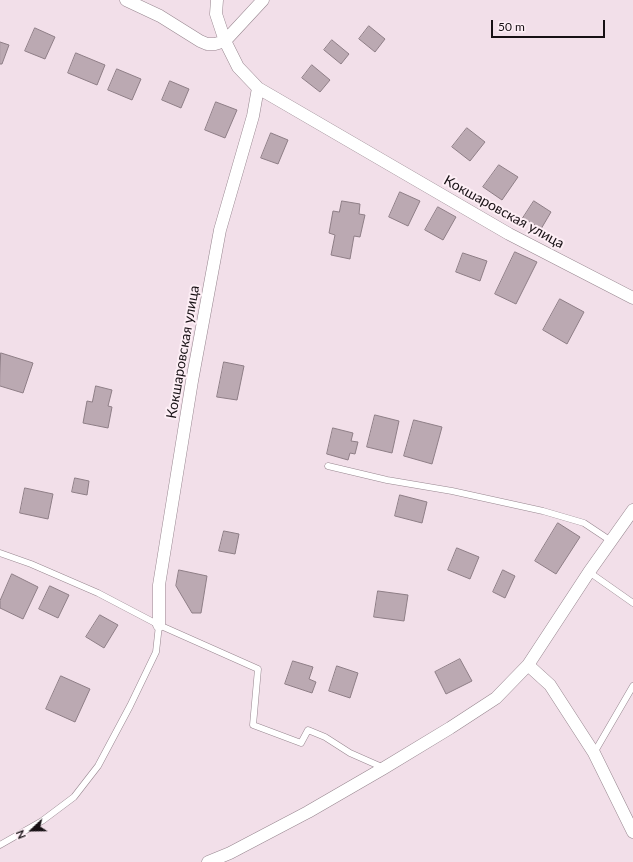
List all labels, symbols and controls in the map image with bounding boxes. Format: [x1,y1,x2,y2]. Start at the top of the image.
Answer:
scale bar [493,12,607,38]
text: 50 m [498,19,525,34]
street label: Кокшаровская улица [441,172,567,252]
street label: Кокшаровская улица [163,284,203,420]
north arrow [12,810,52,850]
text: N [13,828,28,841]

